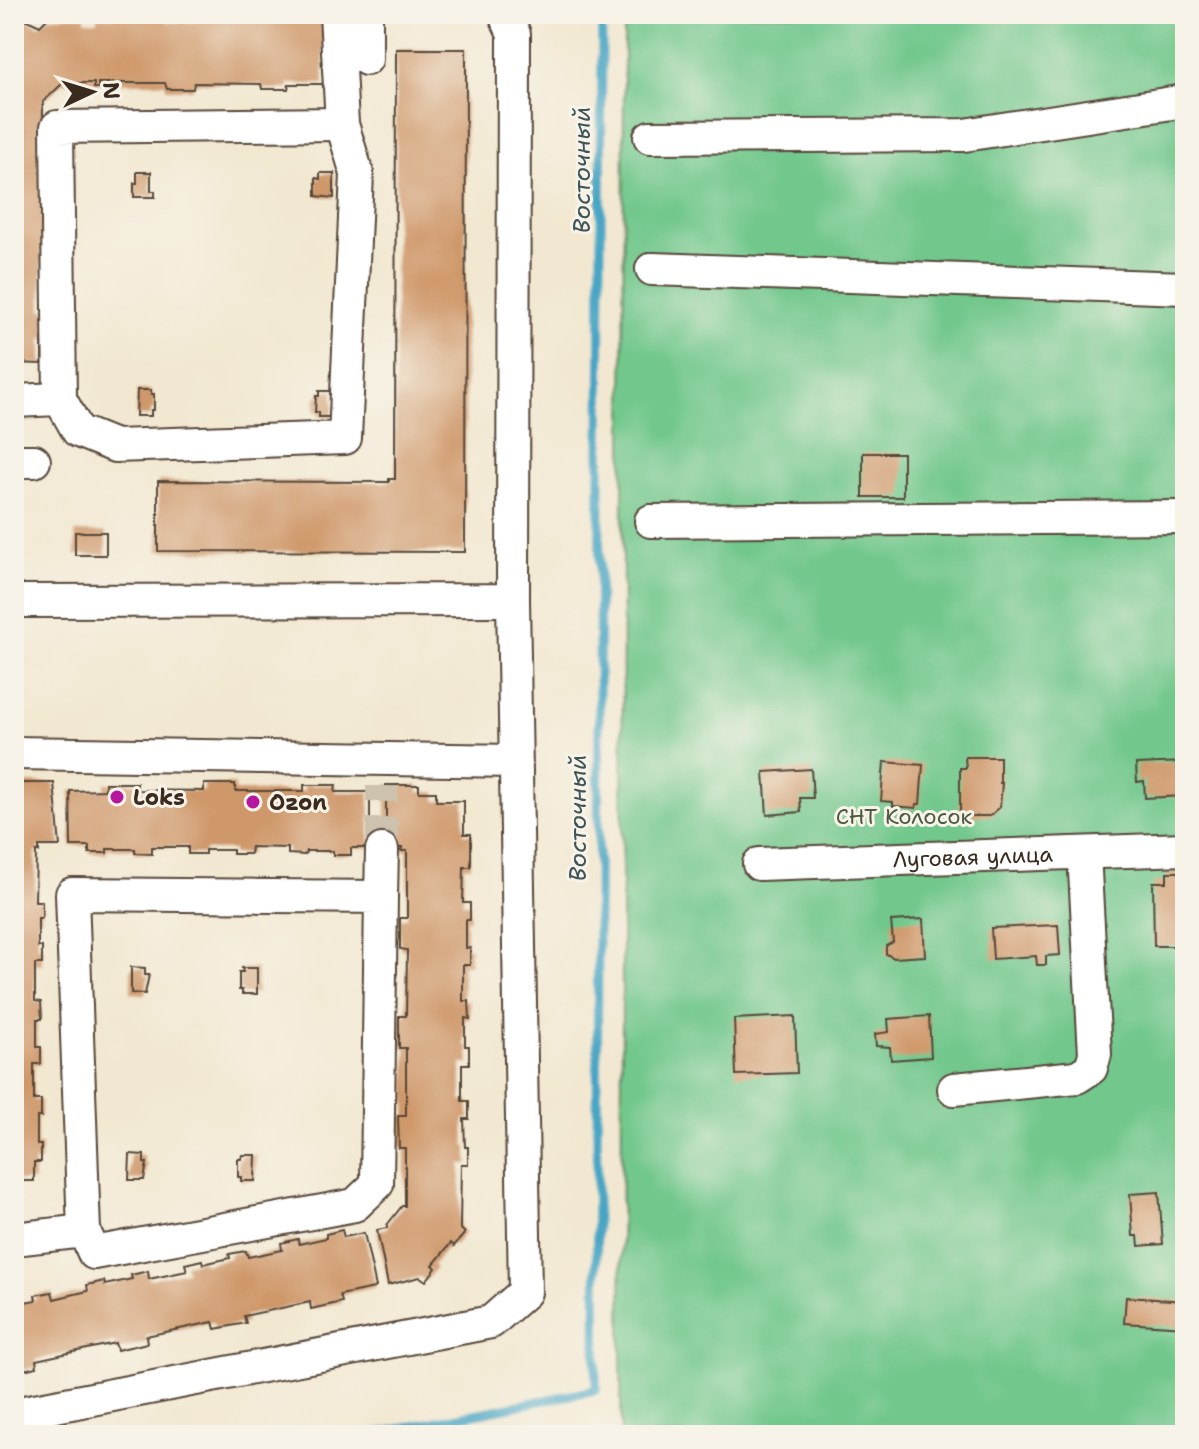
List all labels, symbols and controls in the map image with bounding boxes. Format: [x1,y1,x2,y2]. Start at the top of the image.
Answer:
north arrow [52,52,132,132]
text: N [96,81,127,100]
water label: Восточный [566,106,598,234]
water label: Восточный [562,754,594,882]
place label: Loks [133,783,185,812]
marker: Loks [108,788,126,806]
place label: Ozon [269,788,327,817]
marker: Ozon [244,793,262,811]
park label: СНТ Колосок [836,802,973,831]
street label: Луговая улица [892,840,1054,874]

